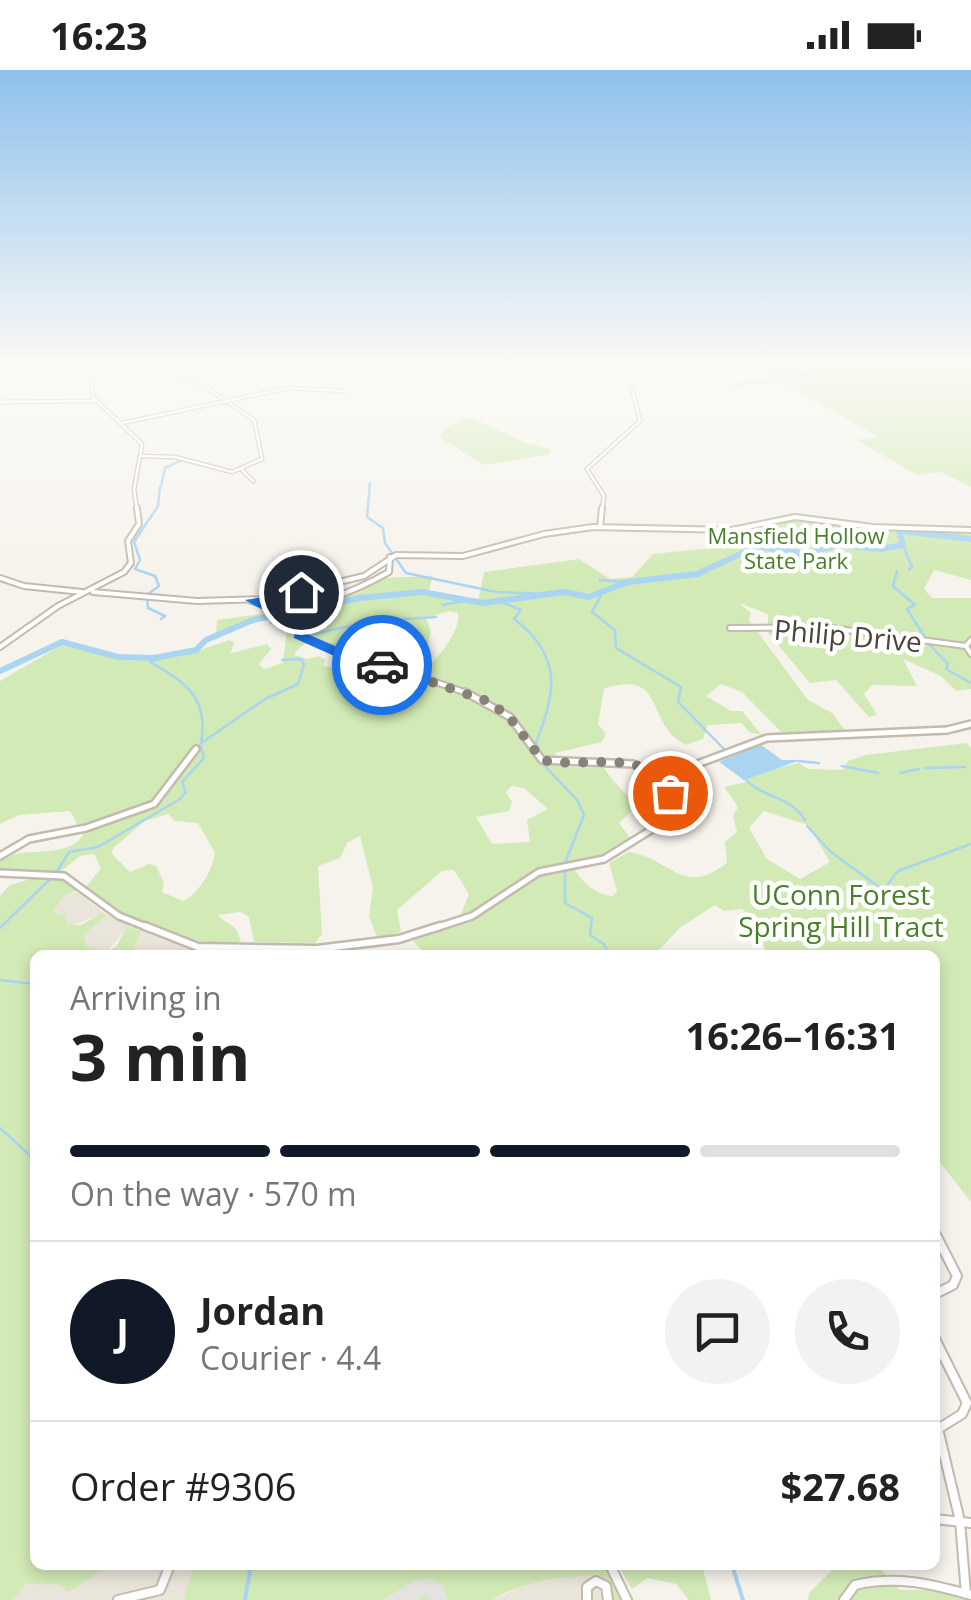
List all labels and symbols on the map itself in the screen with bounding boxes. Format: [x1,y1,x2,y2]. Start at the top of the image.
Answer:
park label: Mansfield Hollow State Park [708,520,884,575]
pin [259,550,344,635]
street label: Philip Drive [773,610,923,660]
courier [332,615,432,715]
pin [628,751,713,836]
park label: UConn Forest Spring Hill Tract [738,875,944,945]

